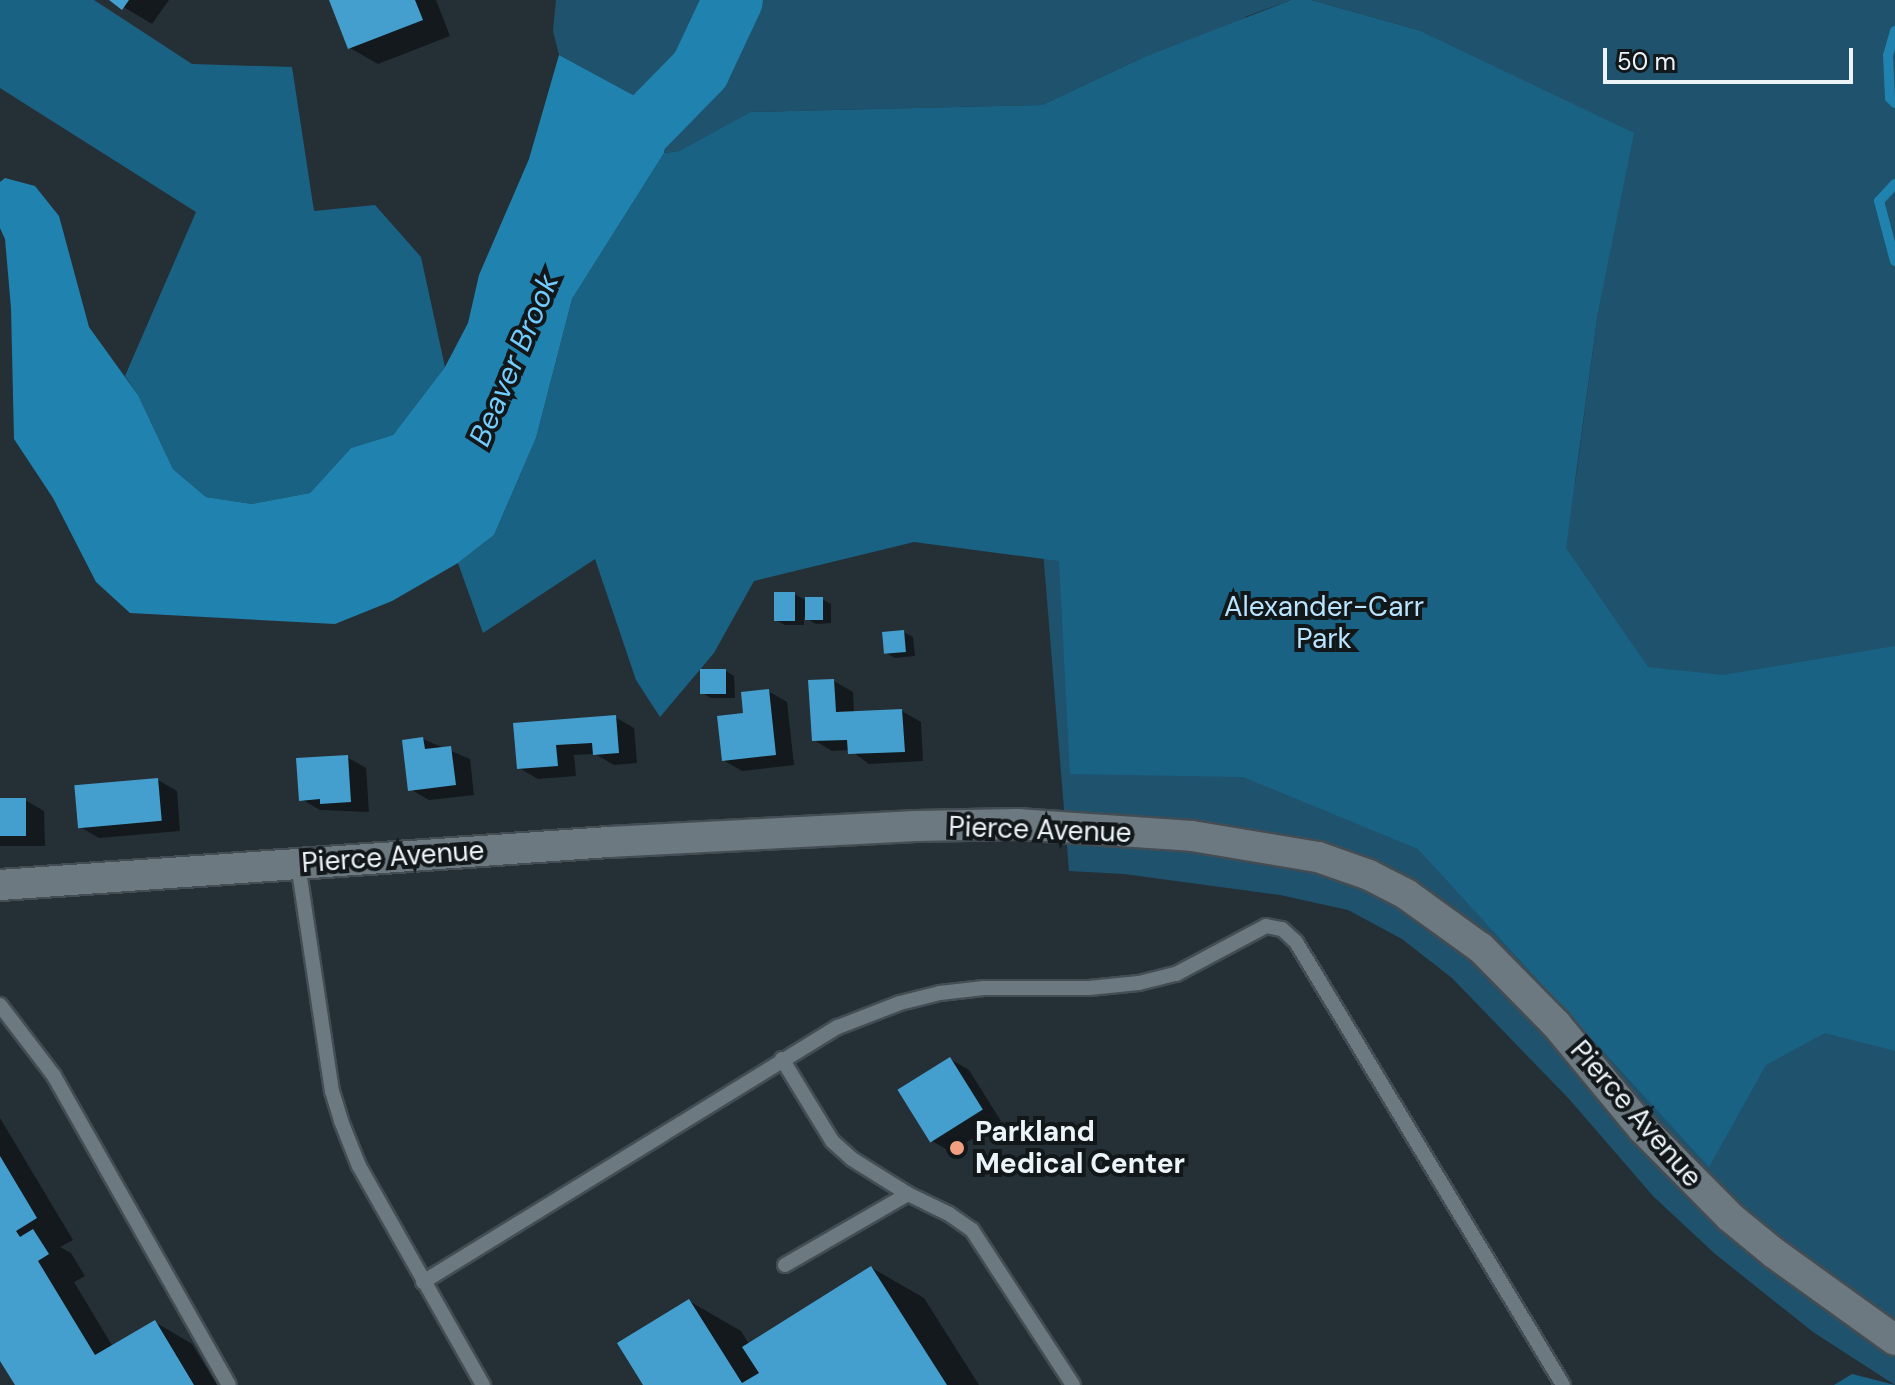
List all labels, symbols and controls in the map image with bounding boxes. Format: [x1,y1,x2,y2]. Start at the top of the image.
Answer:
scale bar [1607,32,1857,82]
text: 50 m [1617,46,1676,77]
water label: Beaver Brook [462,269,566,451]
park label: Alexander-Carr Park [1224,590,1424,656]
street label: Pierce Avenue [948,810,1132,850]
street label: Pierce Avenue [300,834,486,880]
street label: Pierce Avenue [1563,1034,1709,1194]
place label: Parkland Medical Center [975,1115,1185,1181]
marker: Parkland Medical Center [946,1137,968,1159]

